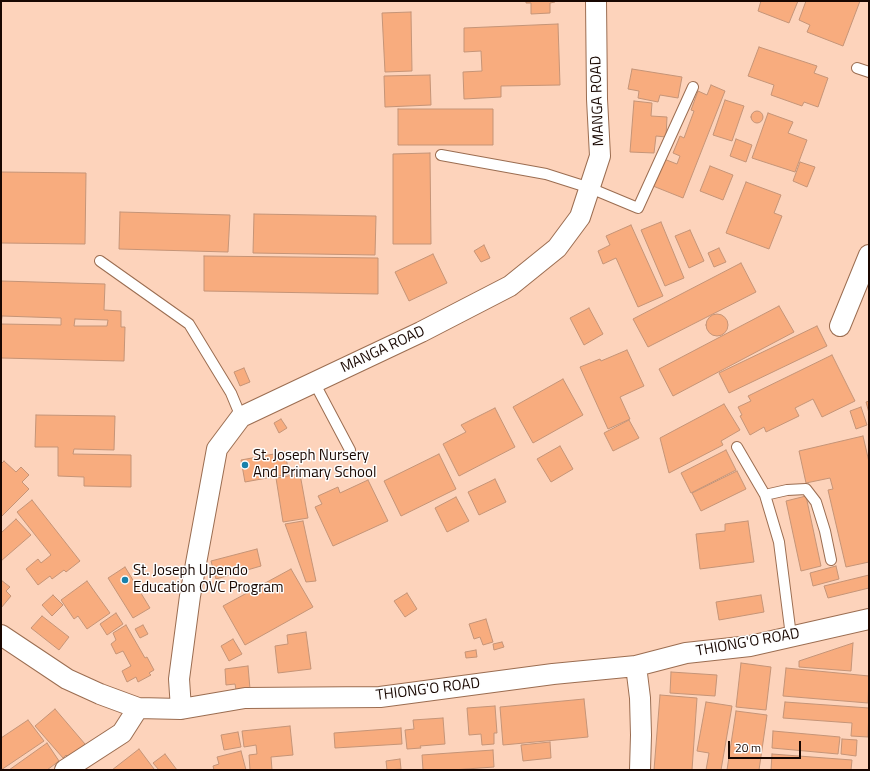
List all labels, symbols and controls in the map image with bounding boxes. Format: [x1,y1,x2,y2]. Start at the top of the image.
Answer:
street label: MANGA ROAD [587,55,609,147]
street label: MANGA ROAD [338,323,428,377]
place label: St. Joseph Nursery And Primary School [253,447,376,482]
marker: St. Joseph Nursery And Primary School [240,460,250,470]
place label: St. Joseph Upendo Education OVC Program [133,562,283,597]
marker: St. Joseph Upendo Education OVC Program [120,575,130,585]
street label: THIONG'O ROAD [695,625,801,661]
street label: THIONG'O ROAD [375,675,481,705]
scale bar [730,733,803,759]
text: 20 m [735,738,761,757]

